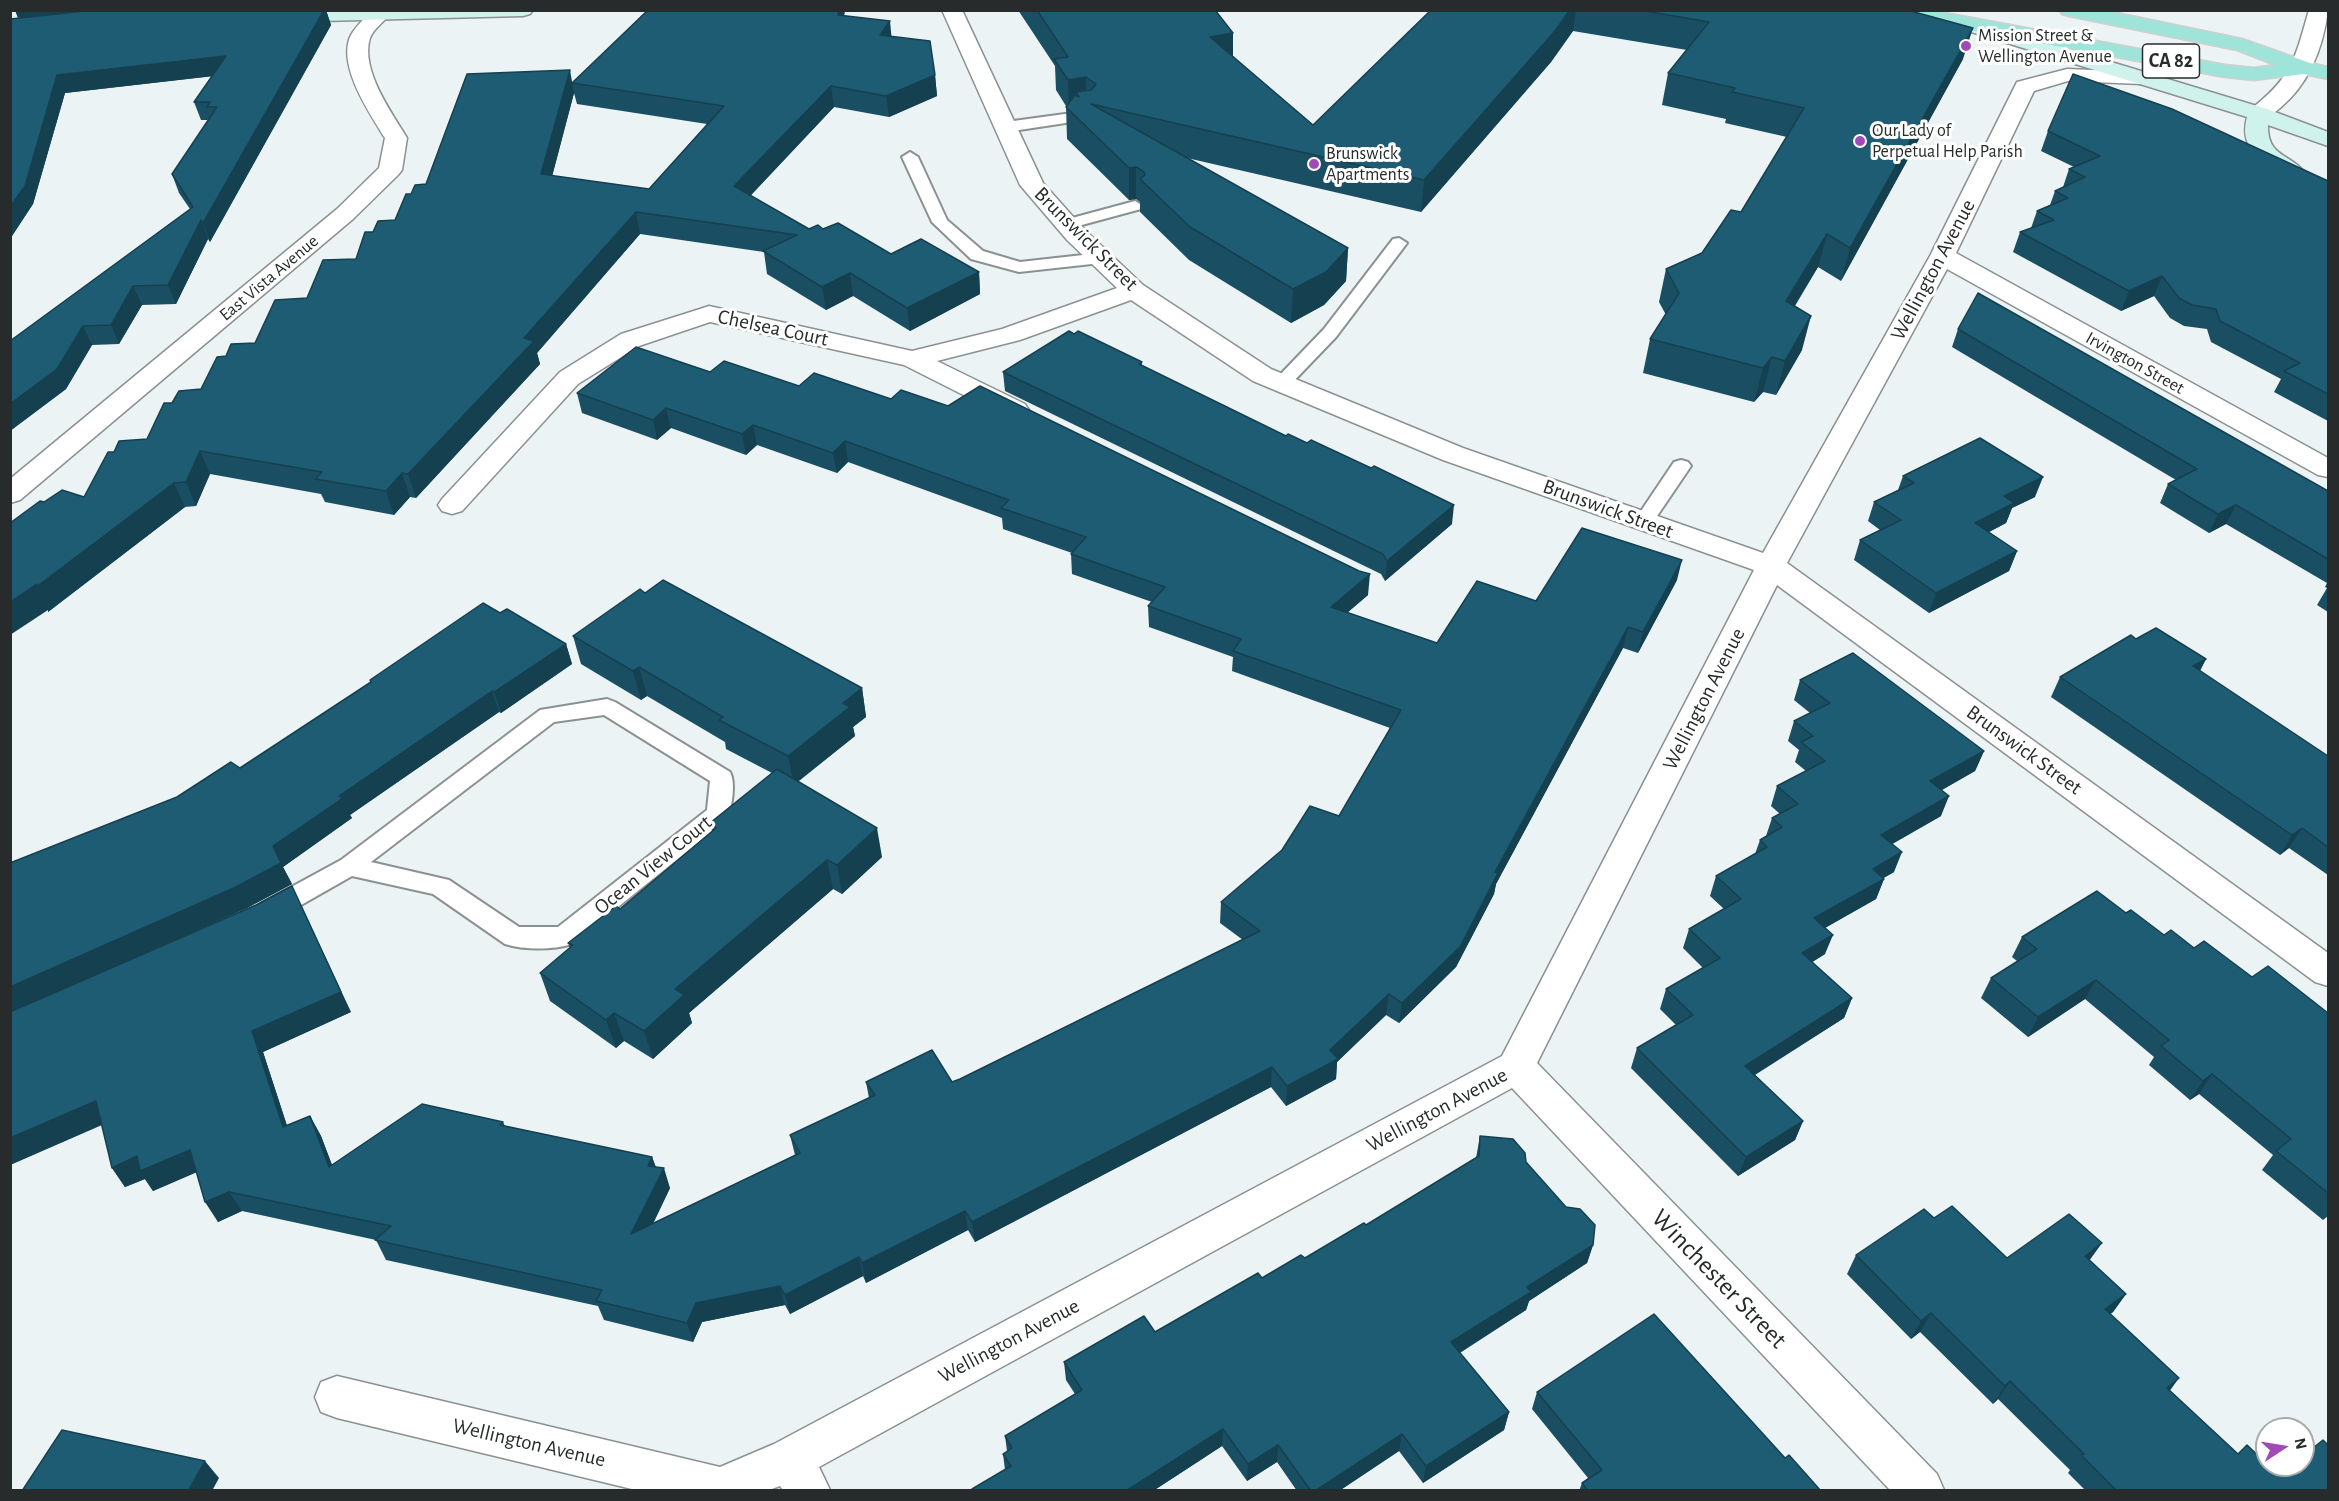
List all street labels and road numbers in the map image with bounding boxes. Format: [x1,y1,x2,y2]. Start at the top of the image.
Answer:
road number: CA 82 [2142,44,2200,78]
street label: Brunswick Street [1029,182,1143,296]
street label: Wellington Avenue [1885,195,1981,345]
street label: East Vista Avenue [215,230,323,326]
street label: Chelsea Court [716,304,830,352]
street label: Irvington Street [2082,327,2188,399]
street label: Brunswick Street [1539,474,1677,544]
street label: Wellington Avenue [1657,624,1751,774]
street label: Brunswick Street [1961,700,2087,800]
street label: Ocean View Court [589,810,717,920]
street label: Wellington Avenue [1362,1062,1512,1158]
street label: Winchester Street [1645,1203,1793,1355]
street label: Wellington Avenue [934,1293,1084,1389]
street label: Wellington Avenue [450,1413,608,1473]

